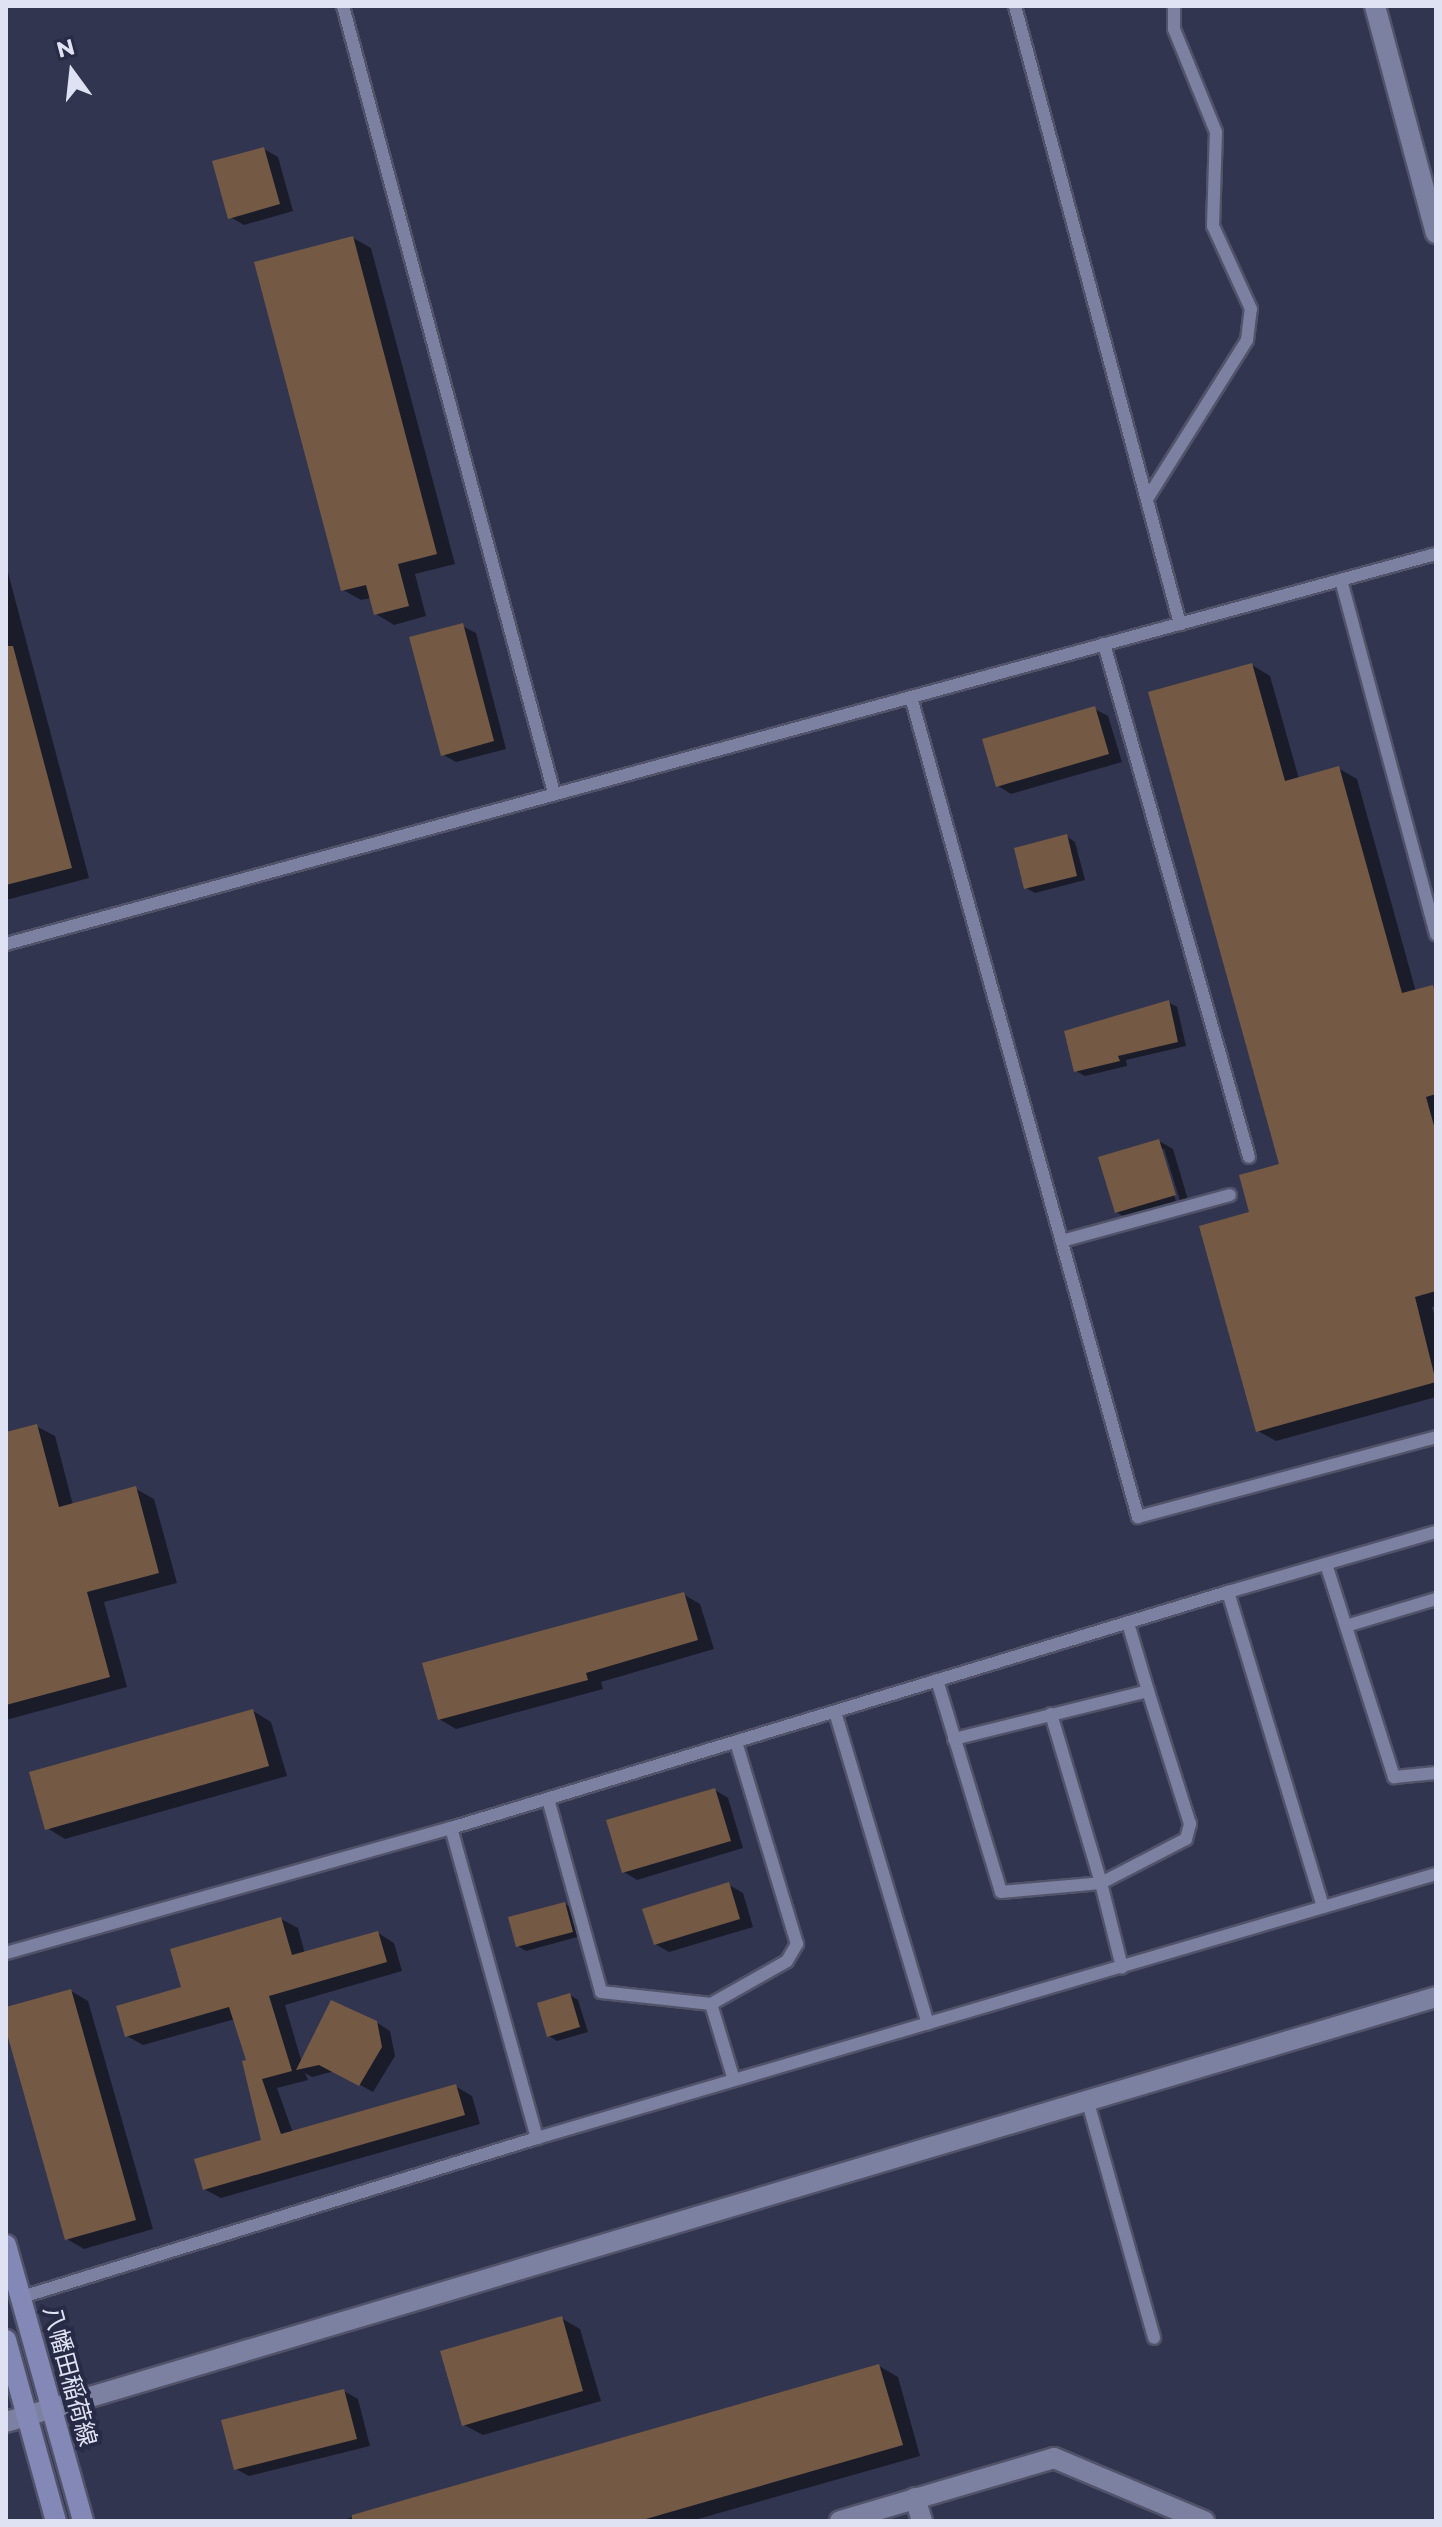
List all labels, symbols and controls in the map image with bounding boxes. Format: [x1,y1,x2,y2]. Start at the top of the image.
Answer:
north arrow [32,32,112,112]
text: N [54,33,78,64]
street label: 八幡田稲荷線 [37,2303,103,2449]

